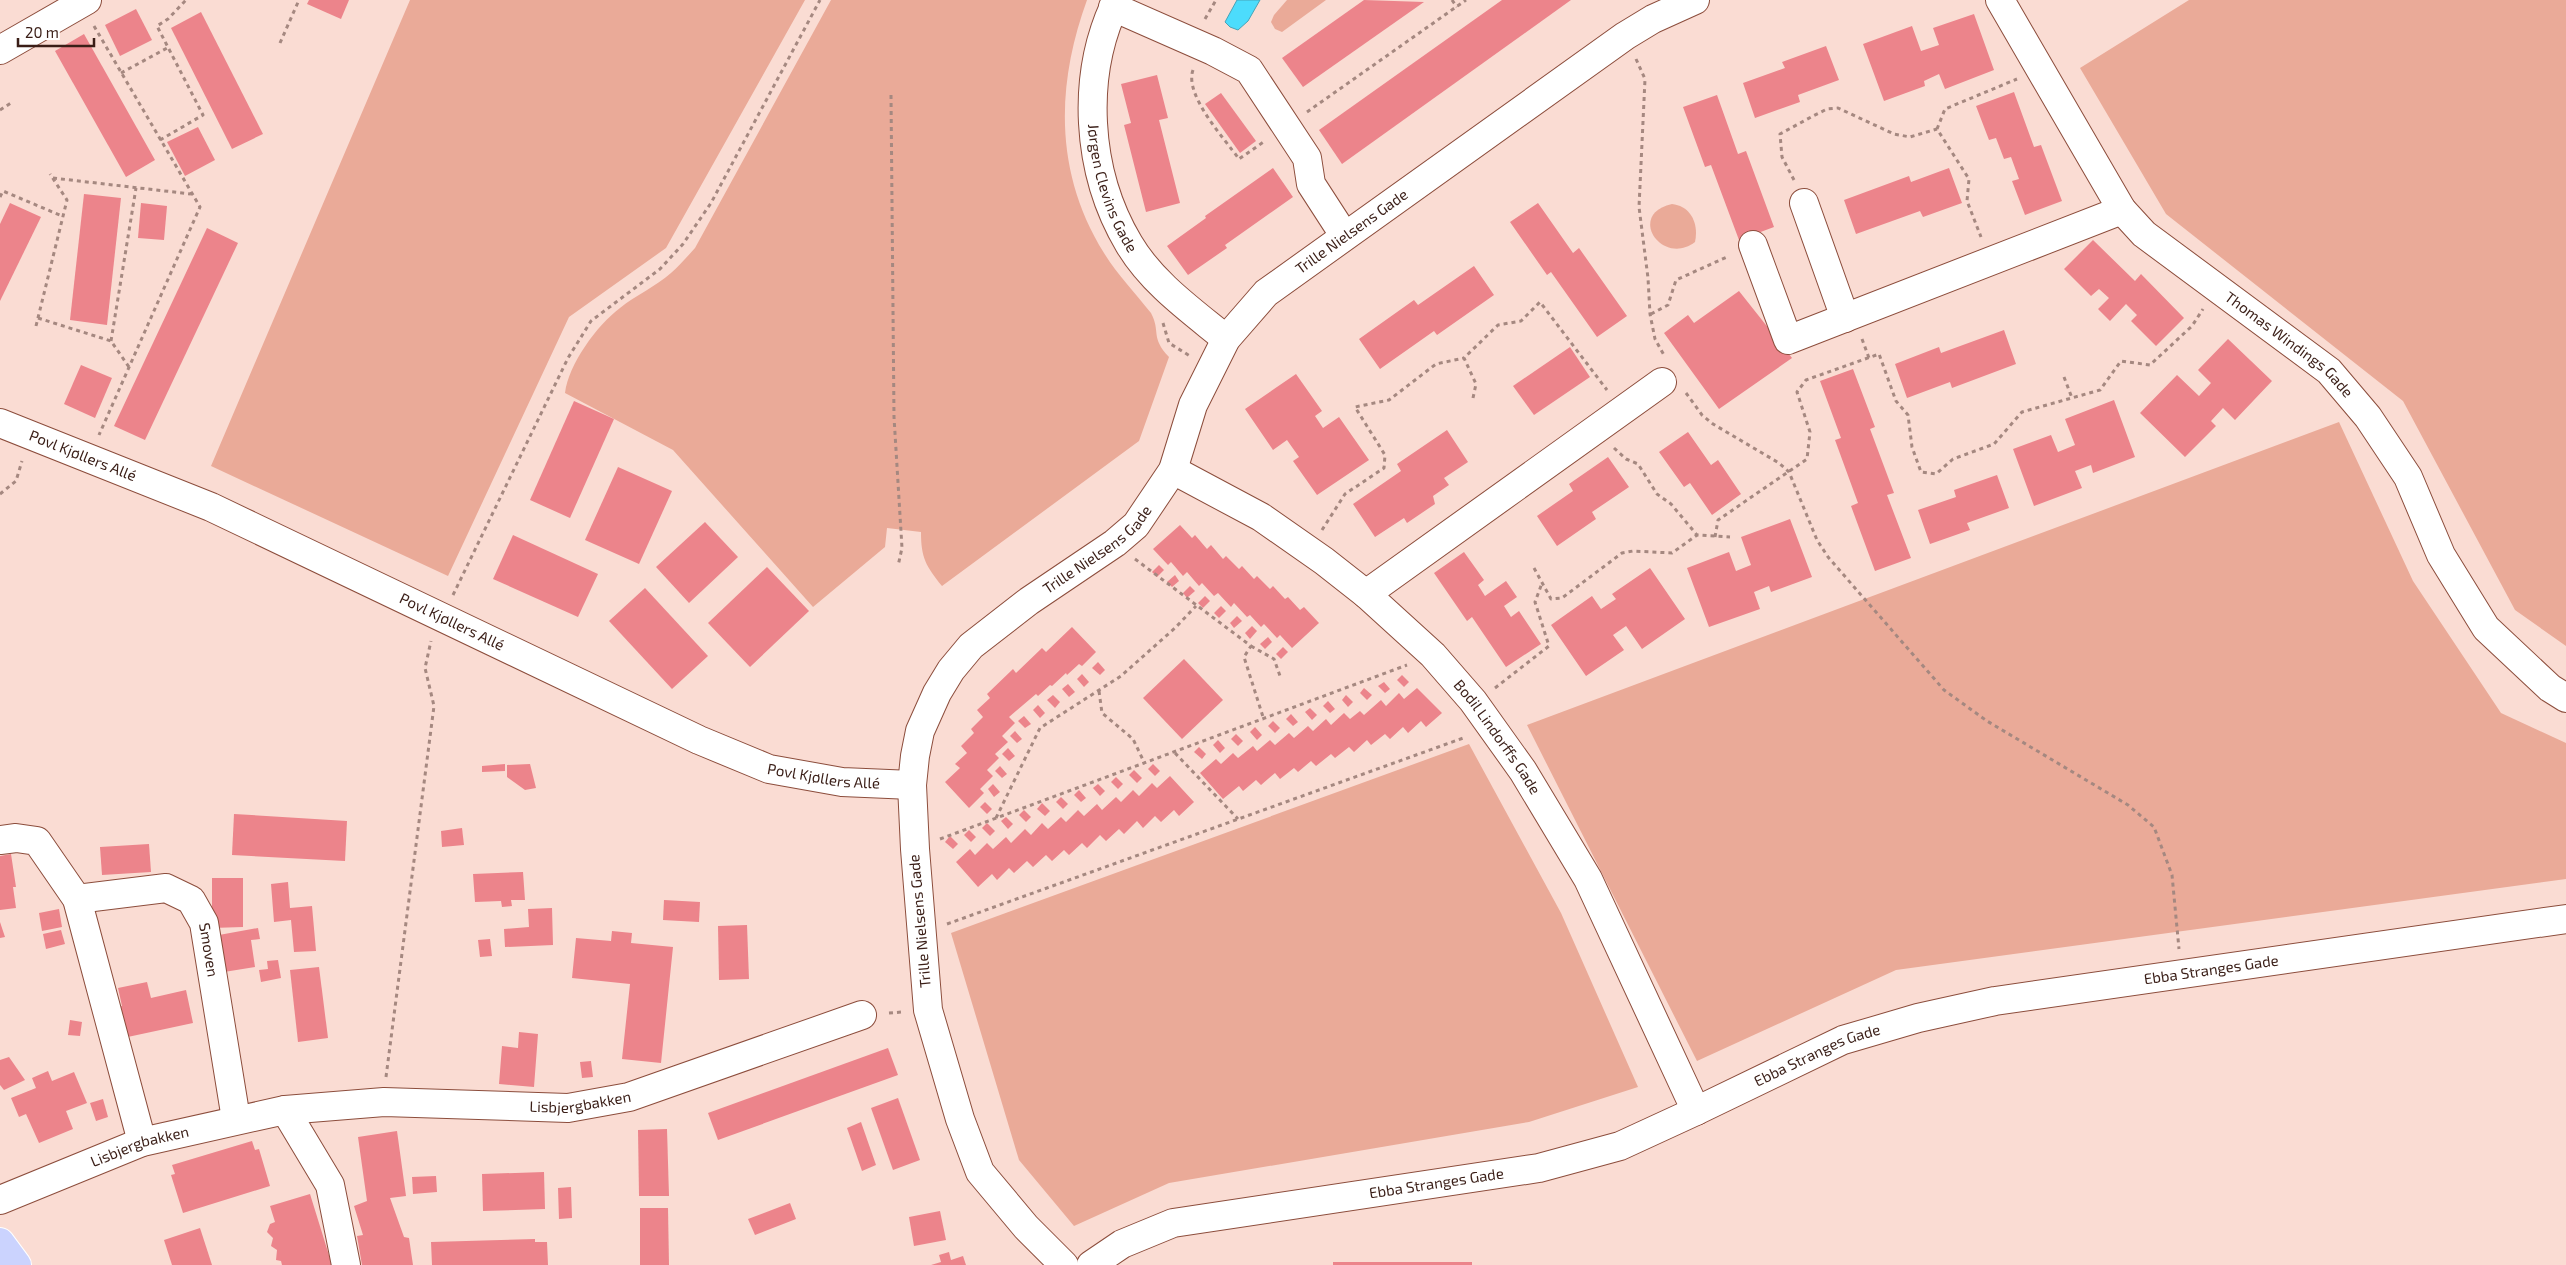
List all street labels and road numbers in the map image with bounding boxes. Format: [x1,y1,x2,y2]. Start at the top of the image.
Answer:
street label: Jørgen Clevins Gade [1085,123,1142,255]
street label: Trille Nielsens Gade [1291,184,1411,277]
street label: Thomas Windings Gade [2222,287,2357,401]
street label: Povl Kjøllers Allé [27,426,139,484]
street label: Trille Nielsens Gade [1039,502,1155,597]
street label: Povl Kjøllers Allé [397,588,507,654]
street label: Bodil Lindorffs Gade [1451,676,1545,797]
street label: Povl Kjøllers Allé [766,759,880,792]
street label: Trille Nielsens Gade [904,854,934,989]
street label: Smoven [196,921,223,978]
street label: Ebba Stranges Gade [2143,950,2280,988]
street label: Ebba Stranges Gade [1751,1020,1882,1090]
street label: Lisbjergbakken [529,1087,632,1117]
street label: Lisbjergbakken [88,1122,190,1170]
street label: Ebba Stranges Gade [1368,1163,1505,1201]

